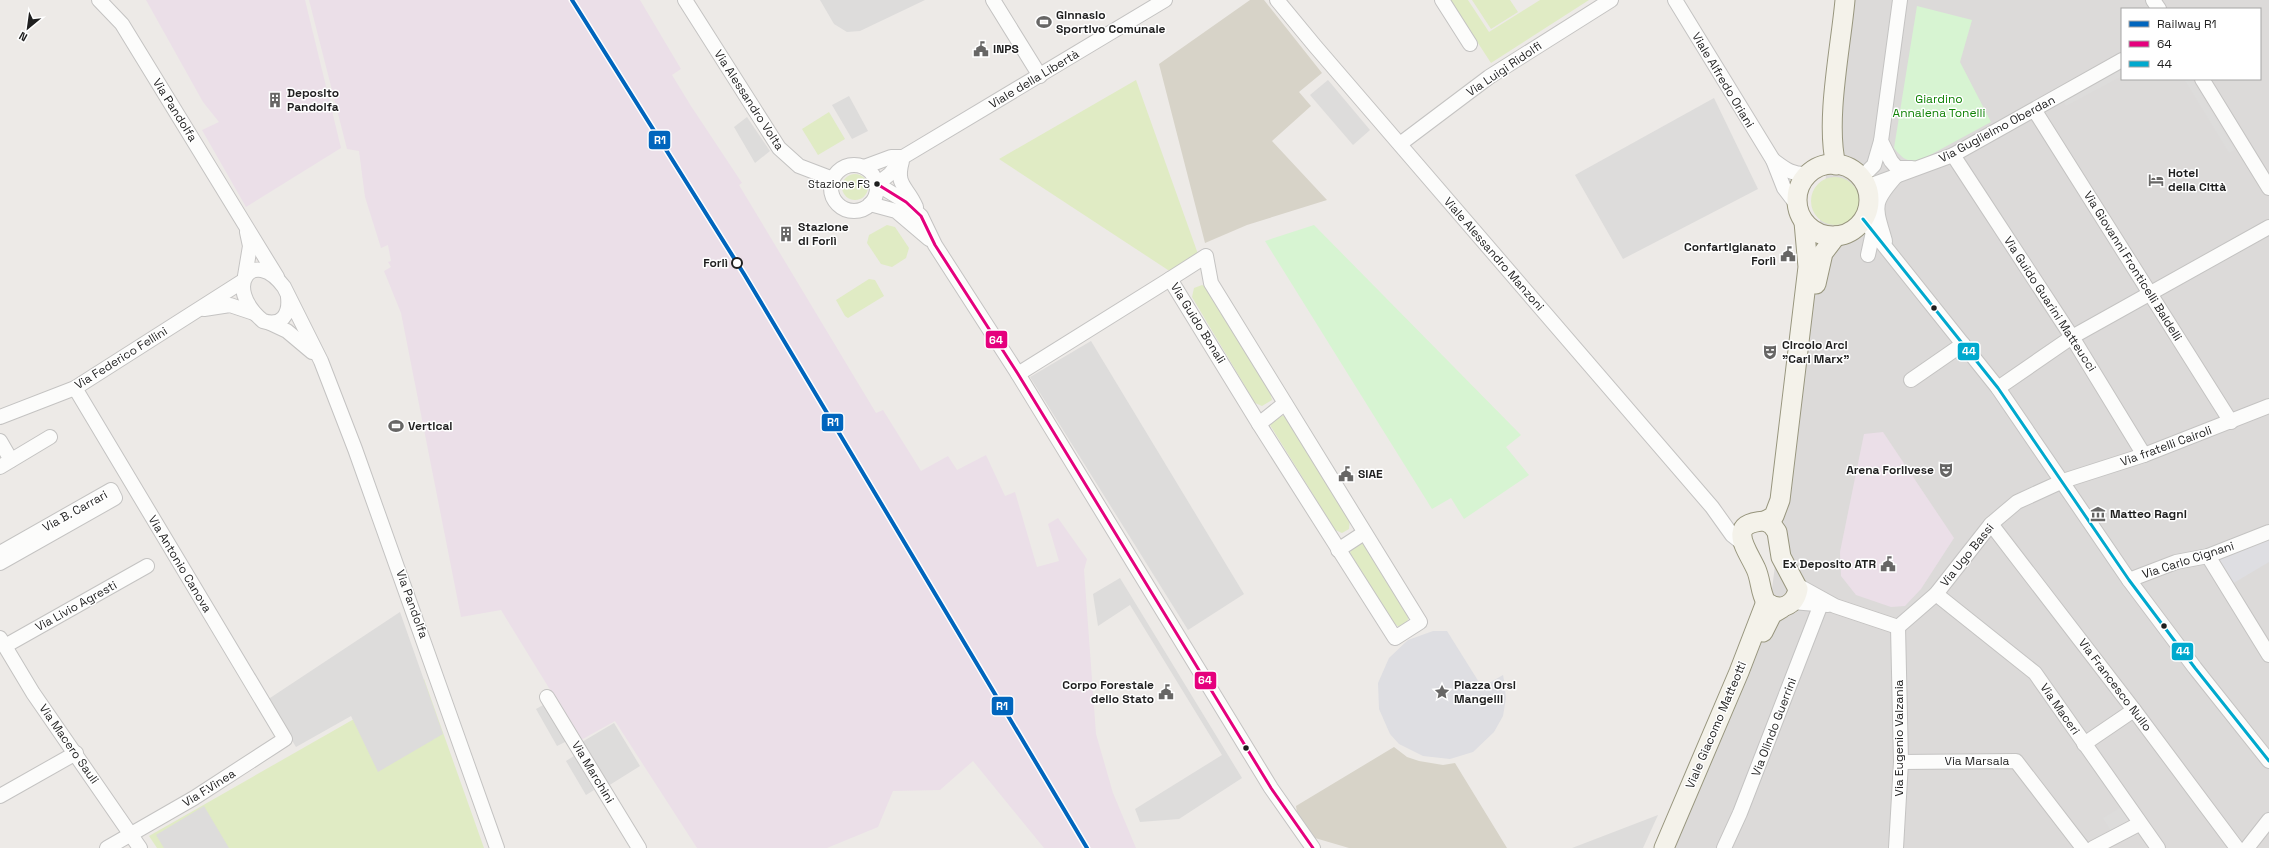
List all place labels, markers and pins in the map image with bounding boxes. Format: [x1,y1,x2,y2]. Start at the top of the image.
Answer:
place label: Ginnasio Sportivo Comunale [1056,7,1166,37]
sports icon: Ginnasio Sportivo Comunale [1035,13,1053,31]
public building icon: INPS [972,40,990,58]
place label: INPS [993,41,1019,57]
place label: Deposito Pandolfa [287,85,339,115]
building icon: Deposito Pandolfa [266,91,284,109]
place label: Hotel della Città [2168,165,2226,195]
hotel icon: Hotel della Città [2147,171,2165,189]
place label: Stazione FS [808,177,870,191]
marker: Stazione FS [872,179,882,189]
place label: Stazione di Forlì [798,219,849,249]
building icon: Stazione di Forlì [777,225,795,243]
place label: Confartigianato Forlì [1684,239,1776,269]
public building icon: Confartigianato Forlì [1779,245,1797,263]
place label: Forlì [703,255,728,271]
marker: Forlì [731,257,743,269]
unlabelled marker [1929,303,1939,313]
place label: Circolo Arci "Carl Marx" [1782,337,1849,367]
theatre icon: Circolo Arci "Carl Marx" [1761,343,1779,361]
sports icon: Vertical [387,417,405,435]
place label: Vertical [408,418,453,434]
theatre icon: Arena Forlivese [1937,461,1955,479]
place label: Arena Forlivese [1846,462,1934,478]
public building icon: SIAE [1337,465,1355,483]
place label: SIAE [1358,466,1383,482]
museum icon: Matteo Ragni [2089,505,2107,523]
place label: Matteo Ragni [2110,506,2187,522]
public building icon: Ex Deposito ATR [1879,555,1897,573]
place label: Ex Deposito ATR [1783,556,1876,572]
unlabelled marker [2159,621,2169,631]
place label: Corpo Forestale dello Stato [1062,677,1154,707]
place label: Piazza Orsi Mangelli [1454,677,1516,707]
public building icon: Corpo Forestale dello Stato [1157,683,1175,701]
place icon: Piazza Orsi Mangelli [1433,683,1451,701]
unlabelled marker [1241,743,1251,753]

